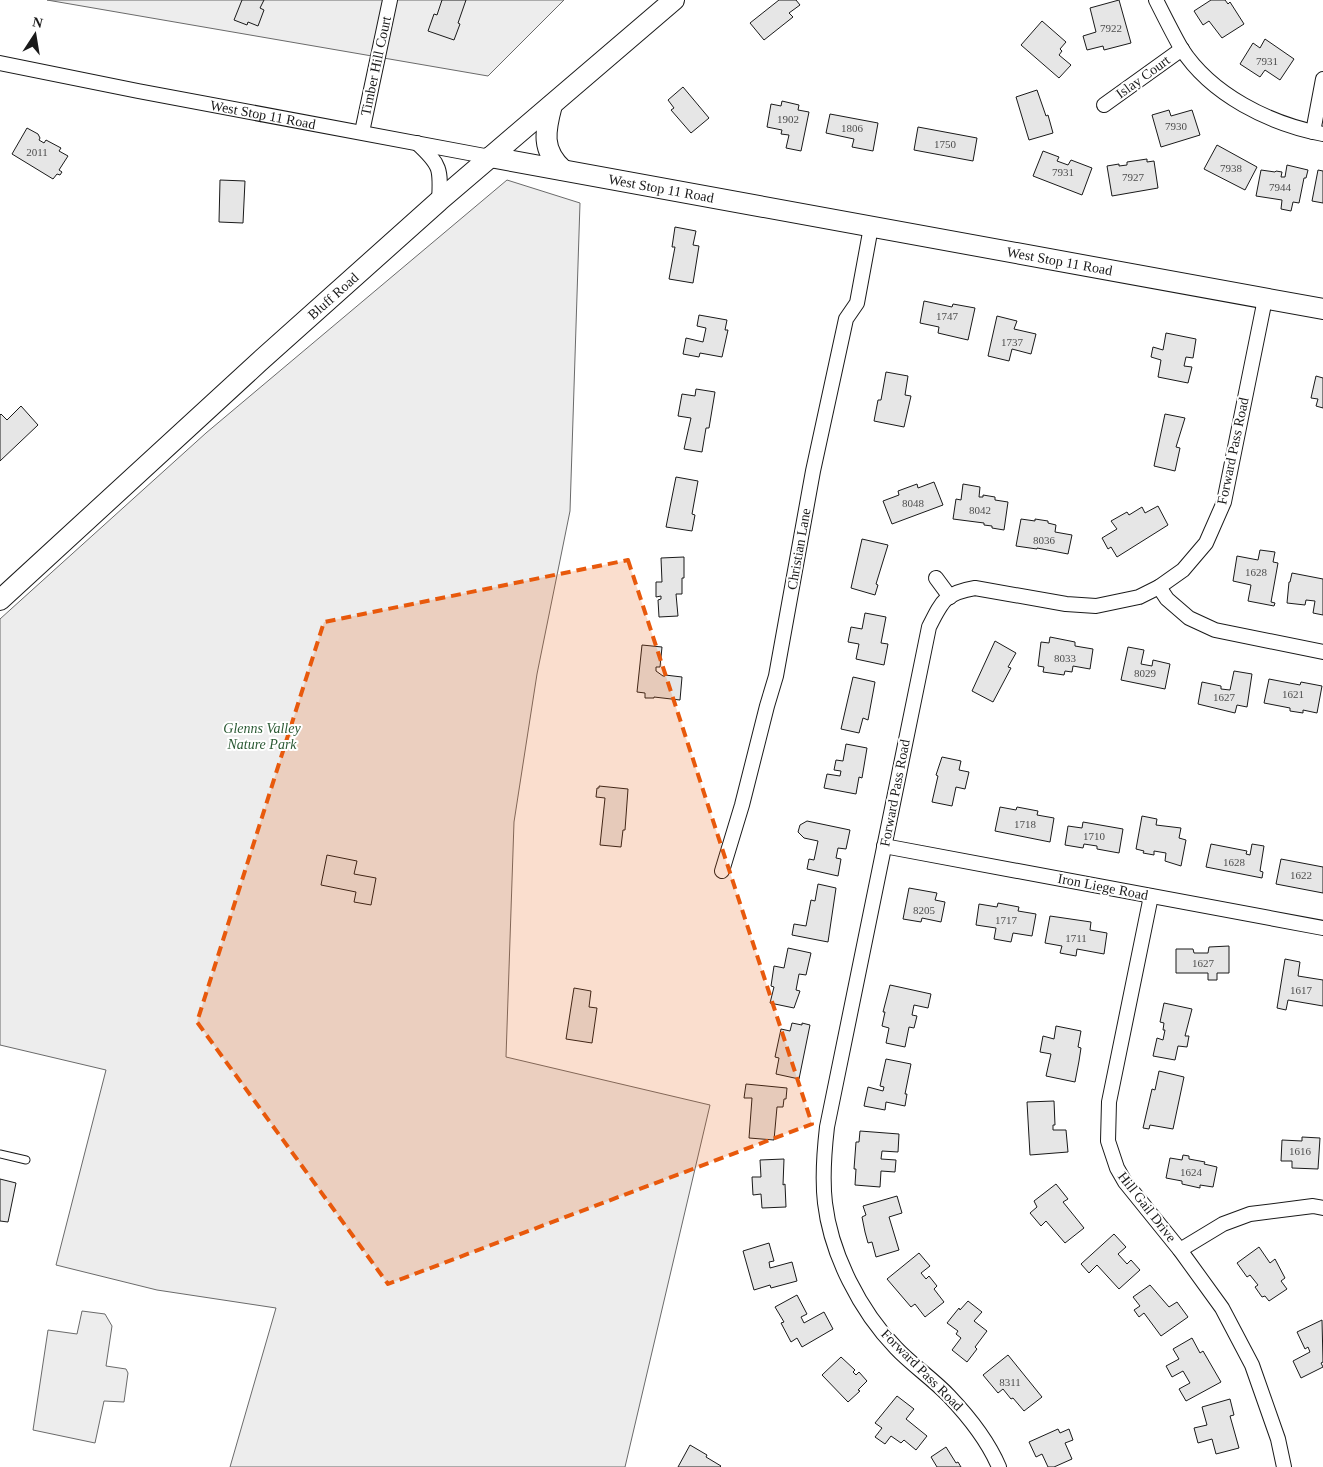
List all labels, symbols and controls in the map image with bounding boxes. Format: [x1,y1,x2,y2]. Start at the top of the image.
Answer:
north arrow [10,10,60,60]
text: N [31,14,44,31]
street label: Timber Hill Court [358,15,394,117]
house number: 7922 [1100,22,1122,34]
street label: Islay Court [1113,52,1173,101]
house number: 7931 [1256,55,1278,67]
street label: West Stop 11 Road [209,97,317,132]
house number: 1902 [777,113,799,125]
house number: 7930 [1165,120,1188,132]
house number: 1806 [841,122,864,134]
house number: 1750 [934,138,957,150]
house number: 2011 [26,146,48,158]
house number: 7938 [1220,162,1243,174]
house number: 7931 [1052,166,1074,178]
street label: West Stop 11 Road [607,171,715,205]
house number: 7927 [1122,171,1145,183]
house number: 7944 [1269,181,1292,193]
street label: West Stop 11 Road [1006,244,1114,278]
street label: Bluff Road [305,269,361,322]
house number: 1747 [936,310,959,322]
house number: 1737 [1001,336,1024,348]
street label: Forward Pass Road [1214,396,1252,506]
house number: 8048 [902,497,925,509]
house number: 8042 [969,504,991,516]
street label: Christian Lane [784,507,814,591]
house number: 8036 [1033,534,1056,546]
house number: 1628 [1245,566,1268,578]
house number: 8033 [1054,652,1077,664]
house number: 8029 [1134,667,1157,679]
house number: 1621 [1282,688,1304,700]
house number: 1627 [1213,691,1236,703]
park label: Glenns Valley Nature Park [223,721,301,752]
street label: Forward Pass Road [877,738,913,848]
house number: 1718 [1014,818,1037,830]
house number: 1710 [1083,830,1106,842]
house number: 1628 [1223,856,1246,868]
house number: 1622 [1290,869,1312,881]
street label: Iron Liege Road [1057,871,1149,903]
house number: 8205 [913,904,936,916]
house number: 1717 [995,914,1018,926]
house number: 1711 [1065,932,1087,944]
house number: 1627 [1192,957,1215,969]
house number: 1617 [1290,984,1313,996]
house number: 1616 [1289,1145,1312,1157]
house number: 1624 [1180,1166,1203,1178]
street label: Hill Gail Drive [1115,1169,1179,1245]
street label: Forward Pass Road [878,1326,966,1414]
house number: 8311 [999,1376,1021,1388]

